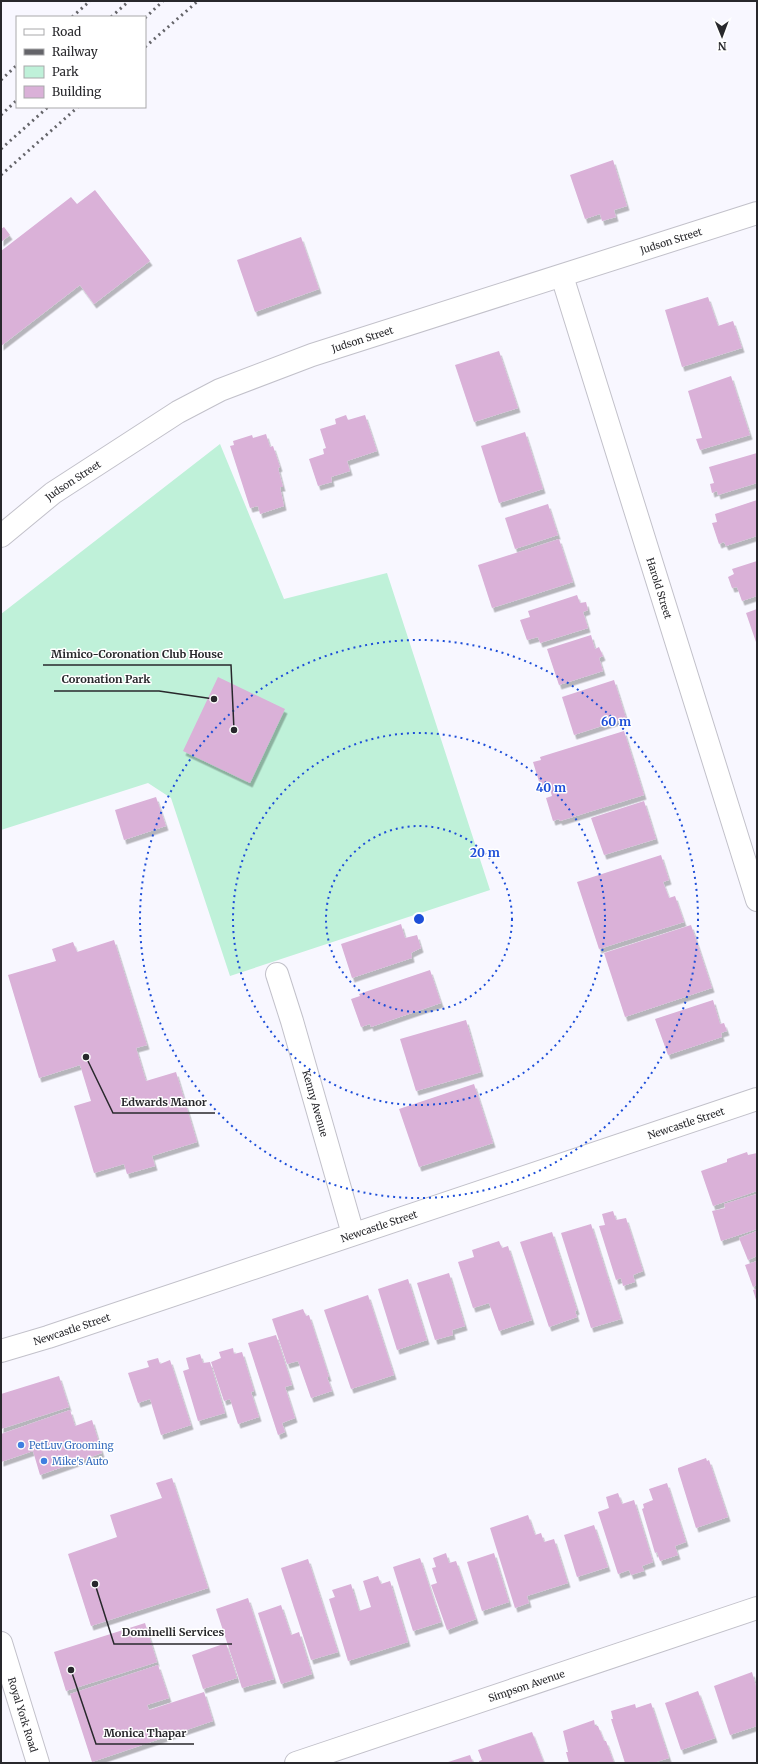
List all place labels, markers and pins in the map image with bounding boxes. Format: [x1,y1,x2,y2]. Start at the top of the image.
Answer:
callout: Mimico-Coronation Club House [43,642,231,665]
callout: Coronation Park [54,668,159,691]
centre of rings [412,912,426,926]
callout: Edwards Manor [113,1090,215,1113]
place label: PetLuv Grooming [29,1439,114,1452]
marker: PetLuv Grooming [16,1440,26,1450]
place label: Mike's Auto [52,1455,109,1468]
marker: Mike's Auto [39,1456,49,1466]
callout: Dominelli Services [114,1621,232,1644]
callout: Monica Thapar [96,1721,194,1744]

